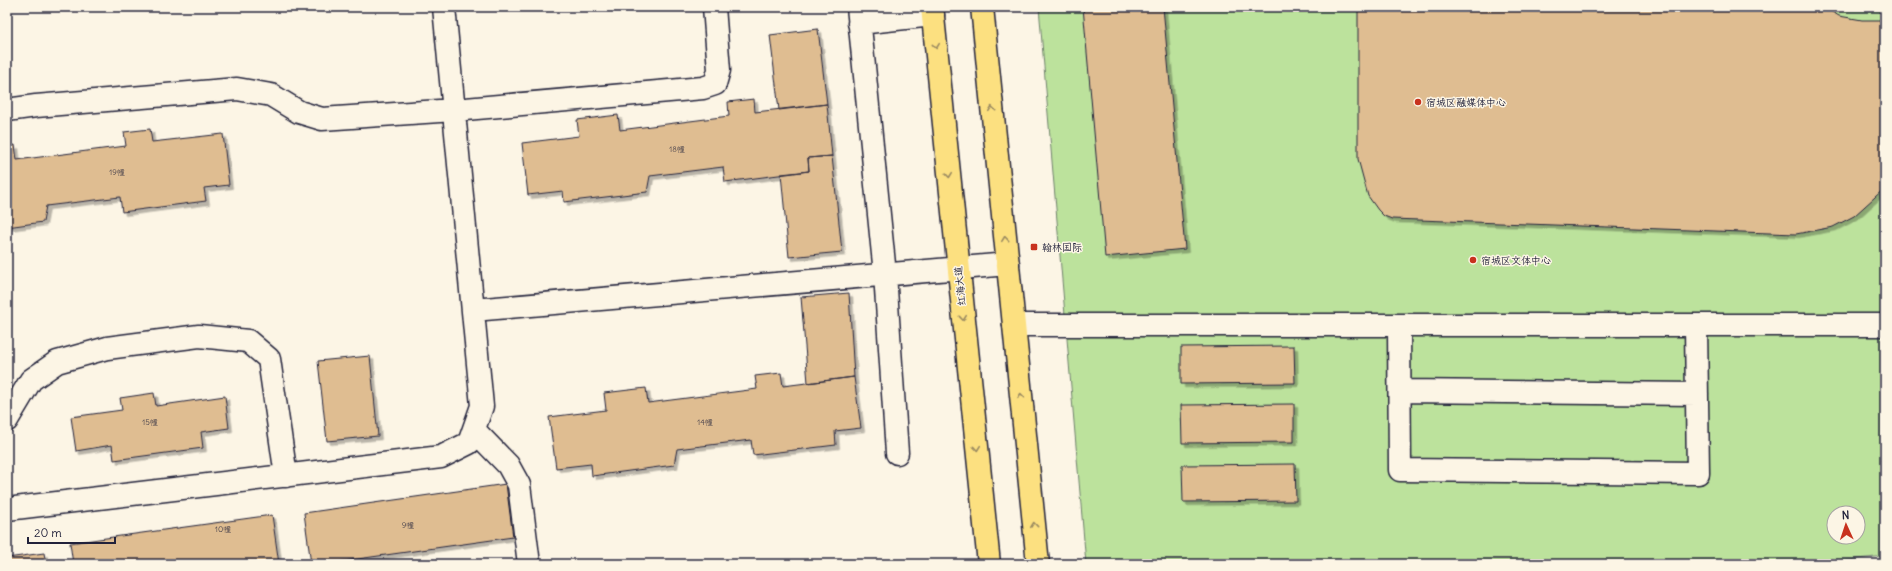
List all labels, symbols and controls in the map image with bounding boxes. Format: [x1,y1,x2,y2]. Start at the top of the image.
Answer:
one-way arrow [931,43,940,49]
place label: 宿城区融媒体中心 [1426,96,1506,109]
marker: 宿城区融媒体中心 [1413,97,1423,107]
one-way arrow [988,106,997,112]
house number: 18幢 [669,144,685,154]
house number: 19幢 [109,167,125,177]
one-way arrow [944,172,953,178]
one-way arrow [1001,236,1010,242]
place label: 翰林国际 [1042,241,1082,254]
marker: 翰林国际 [1029,242,1039,252]
place label: 宿城区文体中心 [1481,254,1551,267]
marker: 宿城区文体中心 [1468,255,1478,265]
street label: 红海大道 [951,265,969,307]
one-way arrow [959,315,968,321]
one-way arrow [1017,393,1026,399]
house number: 15幢 [142,417,158,427]
house number: 14幢 [697,417,713,427]
one-way arrow [972,445,981,451]
north arrow [1826,505,1866,545]
text: N [1841,508,1850,522]
scale bar [28,519,115,545]
house number: 9幢 [402,520,414,530]
one-way arrow [1030,522,1039,528]
house number: 10幢 [215,524,231,534]
text: 20 m [34,525,62,540]

